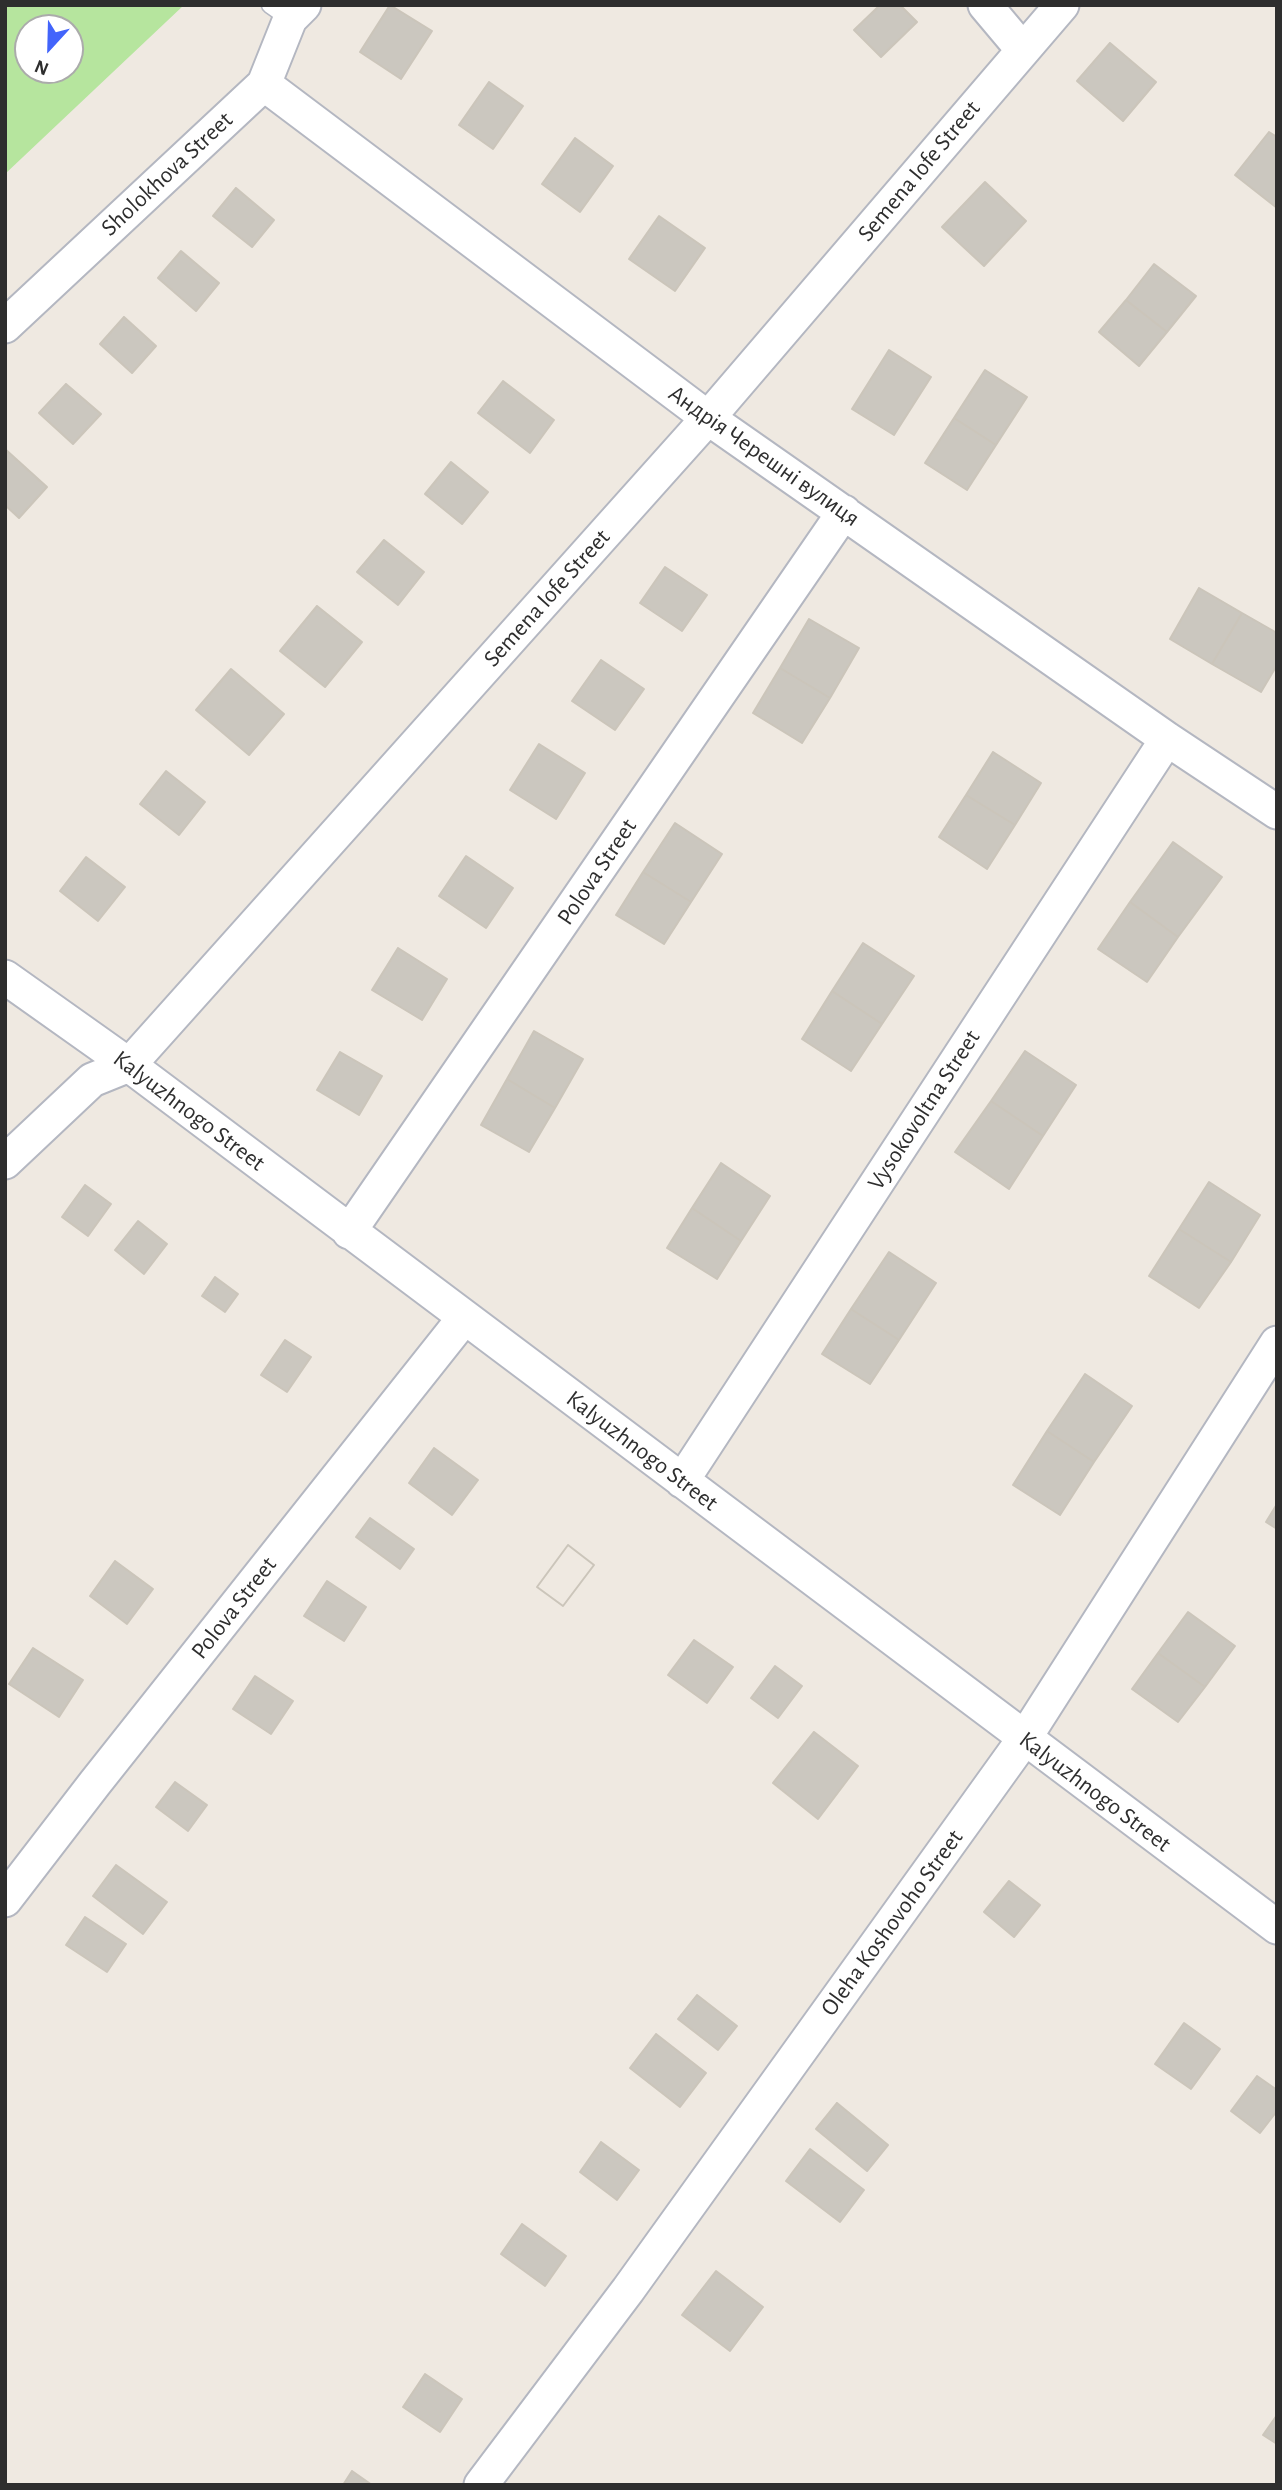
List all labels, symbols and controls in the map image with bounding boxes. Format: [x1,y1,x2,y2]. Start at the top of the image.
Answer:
north arrow [14,14,84,84]
text: N [32,56,51,78]
street label: Semena Iofe Street [852,95,986,247]
street label: Sholokhova Street [95,106,239,242]
street label: Андрія Черешні вулиця [663,379,865,533]
street label: Semena Iofe Street [478,523,616,673]
street label: Polova Street [551,813,643,931]
street label: Vysokovoltna Street [862,1025,986,1195]
street label: Kalyuzhnogo Street [107,1045,271,1177]
street label: Kalyuzhnogo Street [560,1385,724,1517]
street label: Polova Street [185,1551,283,1665]
street label: Kalyuzhnogo Street [1013,1726,1177,1858]
street label: Oleha Koshovoho Street [815,1824,969,2022]

